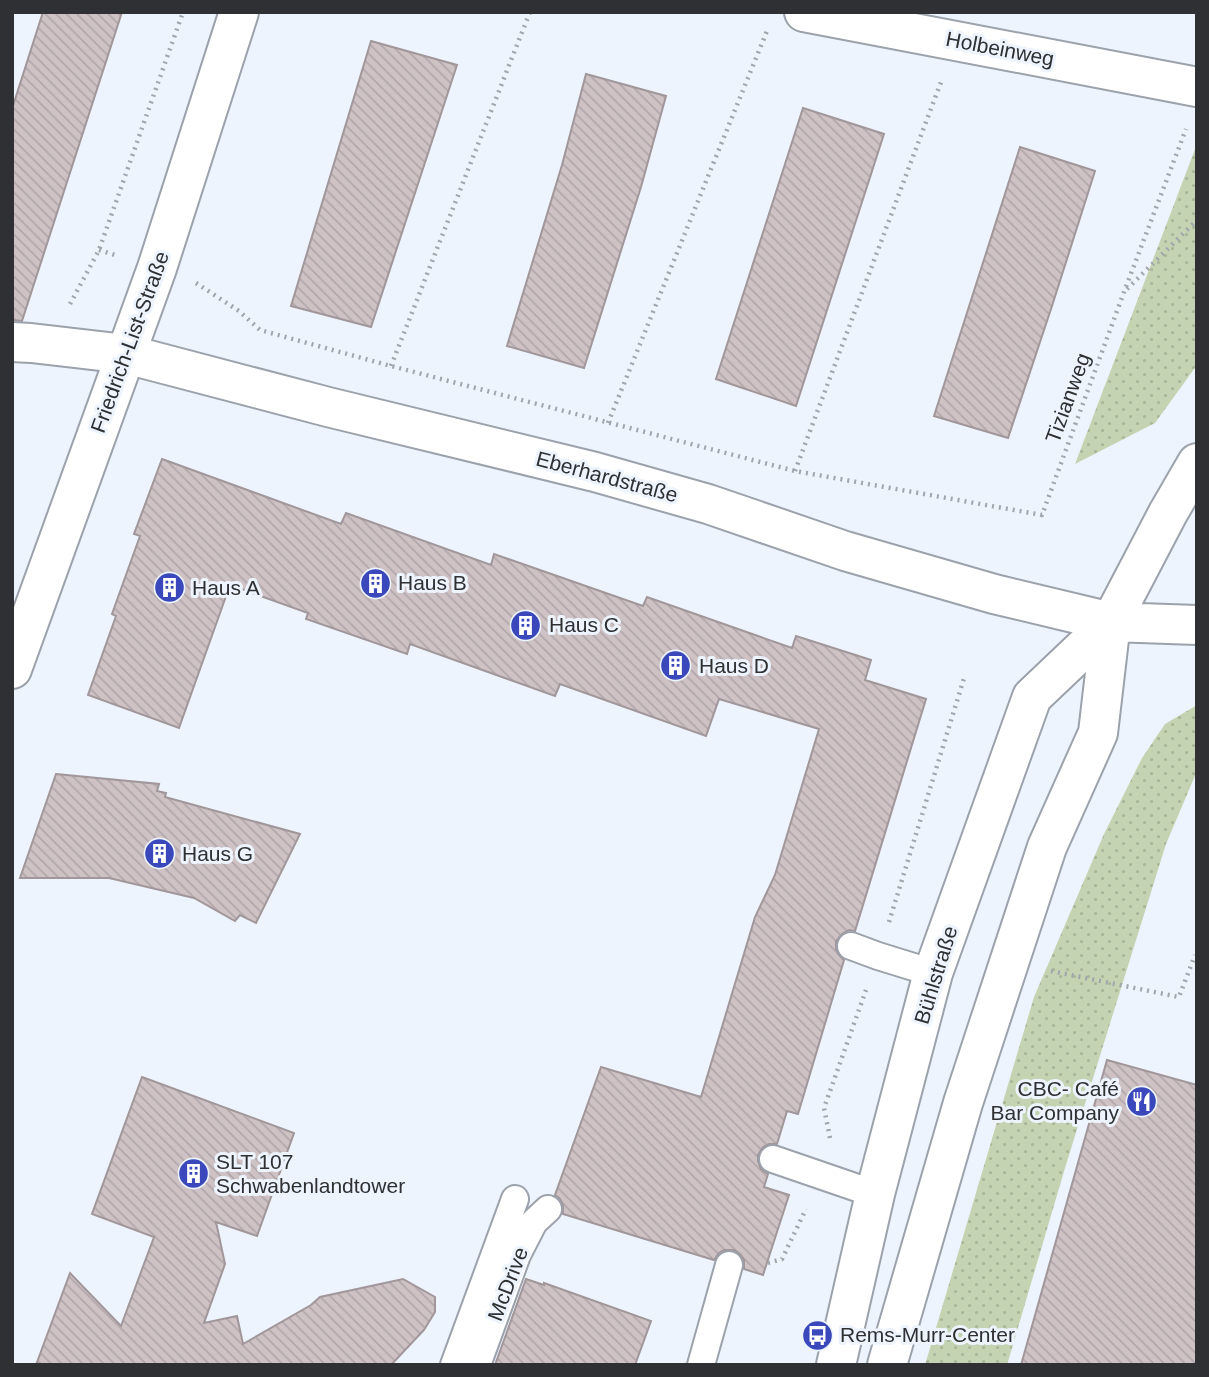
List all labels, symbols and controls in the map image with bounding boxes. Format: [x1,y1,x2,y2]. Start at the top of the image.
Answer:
street label: Holbeinweg [944,27,1056,70]
street label: Friedrich-List-Straße [86,248,173,436]
street label: Tizianweg [1041,350,1094,446]
street label: Eberhardstraße [534,447,681,507]
building icon: Haus B [358,566,392,600]
building icon: Haus A [152,571,186,605]
place label: Haus B [398,571,467,594]
place label: Haus A [192,576,260,599]
building icon: Haus C [509,608,543,642]
place label: Haus C [549,613,619,636]
building icon: Haus D [659,649,693,683]
place label: Haus D [699,654,769,677]
building icon: Haus G [142,837,176,871]
place label: Haus G [182,842,253,865]
street label: Bühlstraße [910,923,961,1027]
place label: CBC- Café Bar Company [991,1077,1119,1124]
restaurant icon: CBC- Café Bar Company [1125,1084,1159,1118]
place label: SLT 107 Schwabenlandtower [216,1150,405,1197]
building icon: SLT 107 Schwabenlandtower [176,1157,210,1191]
street label: McDrive [483,1244,532,1324]
bus stop icon: Rems-Murr-Center [800,1318,834,1352]
place label: Rems-Murr-Center [840,1323,1015,1346]

